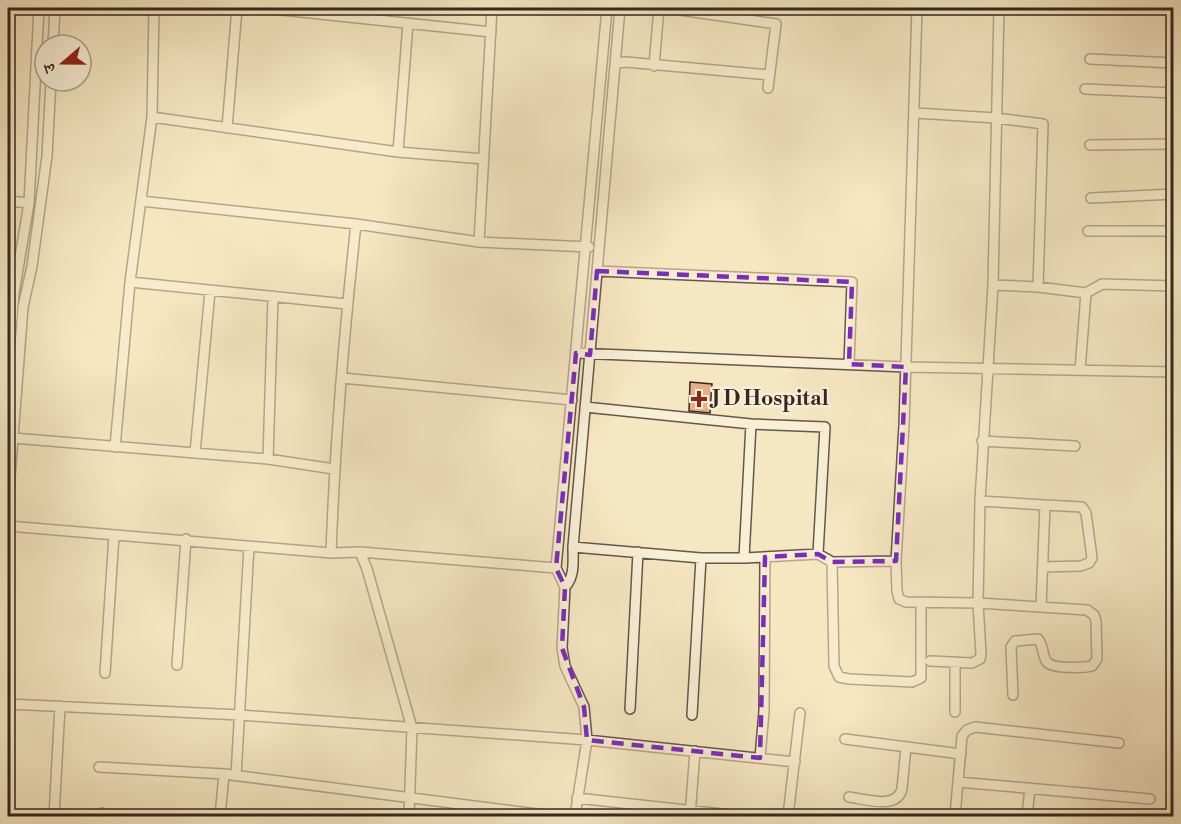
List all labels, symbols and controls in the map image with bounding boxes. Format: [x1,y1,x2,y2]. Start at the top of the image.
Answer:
north arrow [33,33,93,93]
text: उ [38,59,61,76]
place label: J D Hospital [709,386,829,412]
marker: J D Hospital [690,390,708,408]

